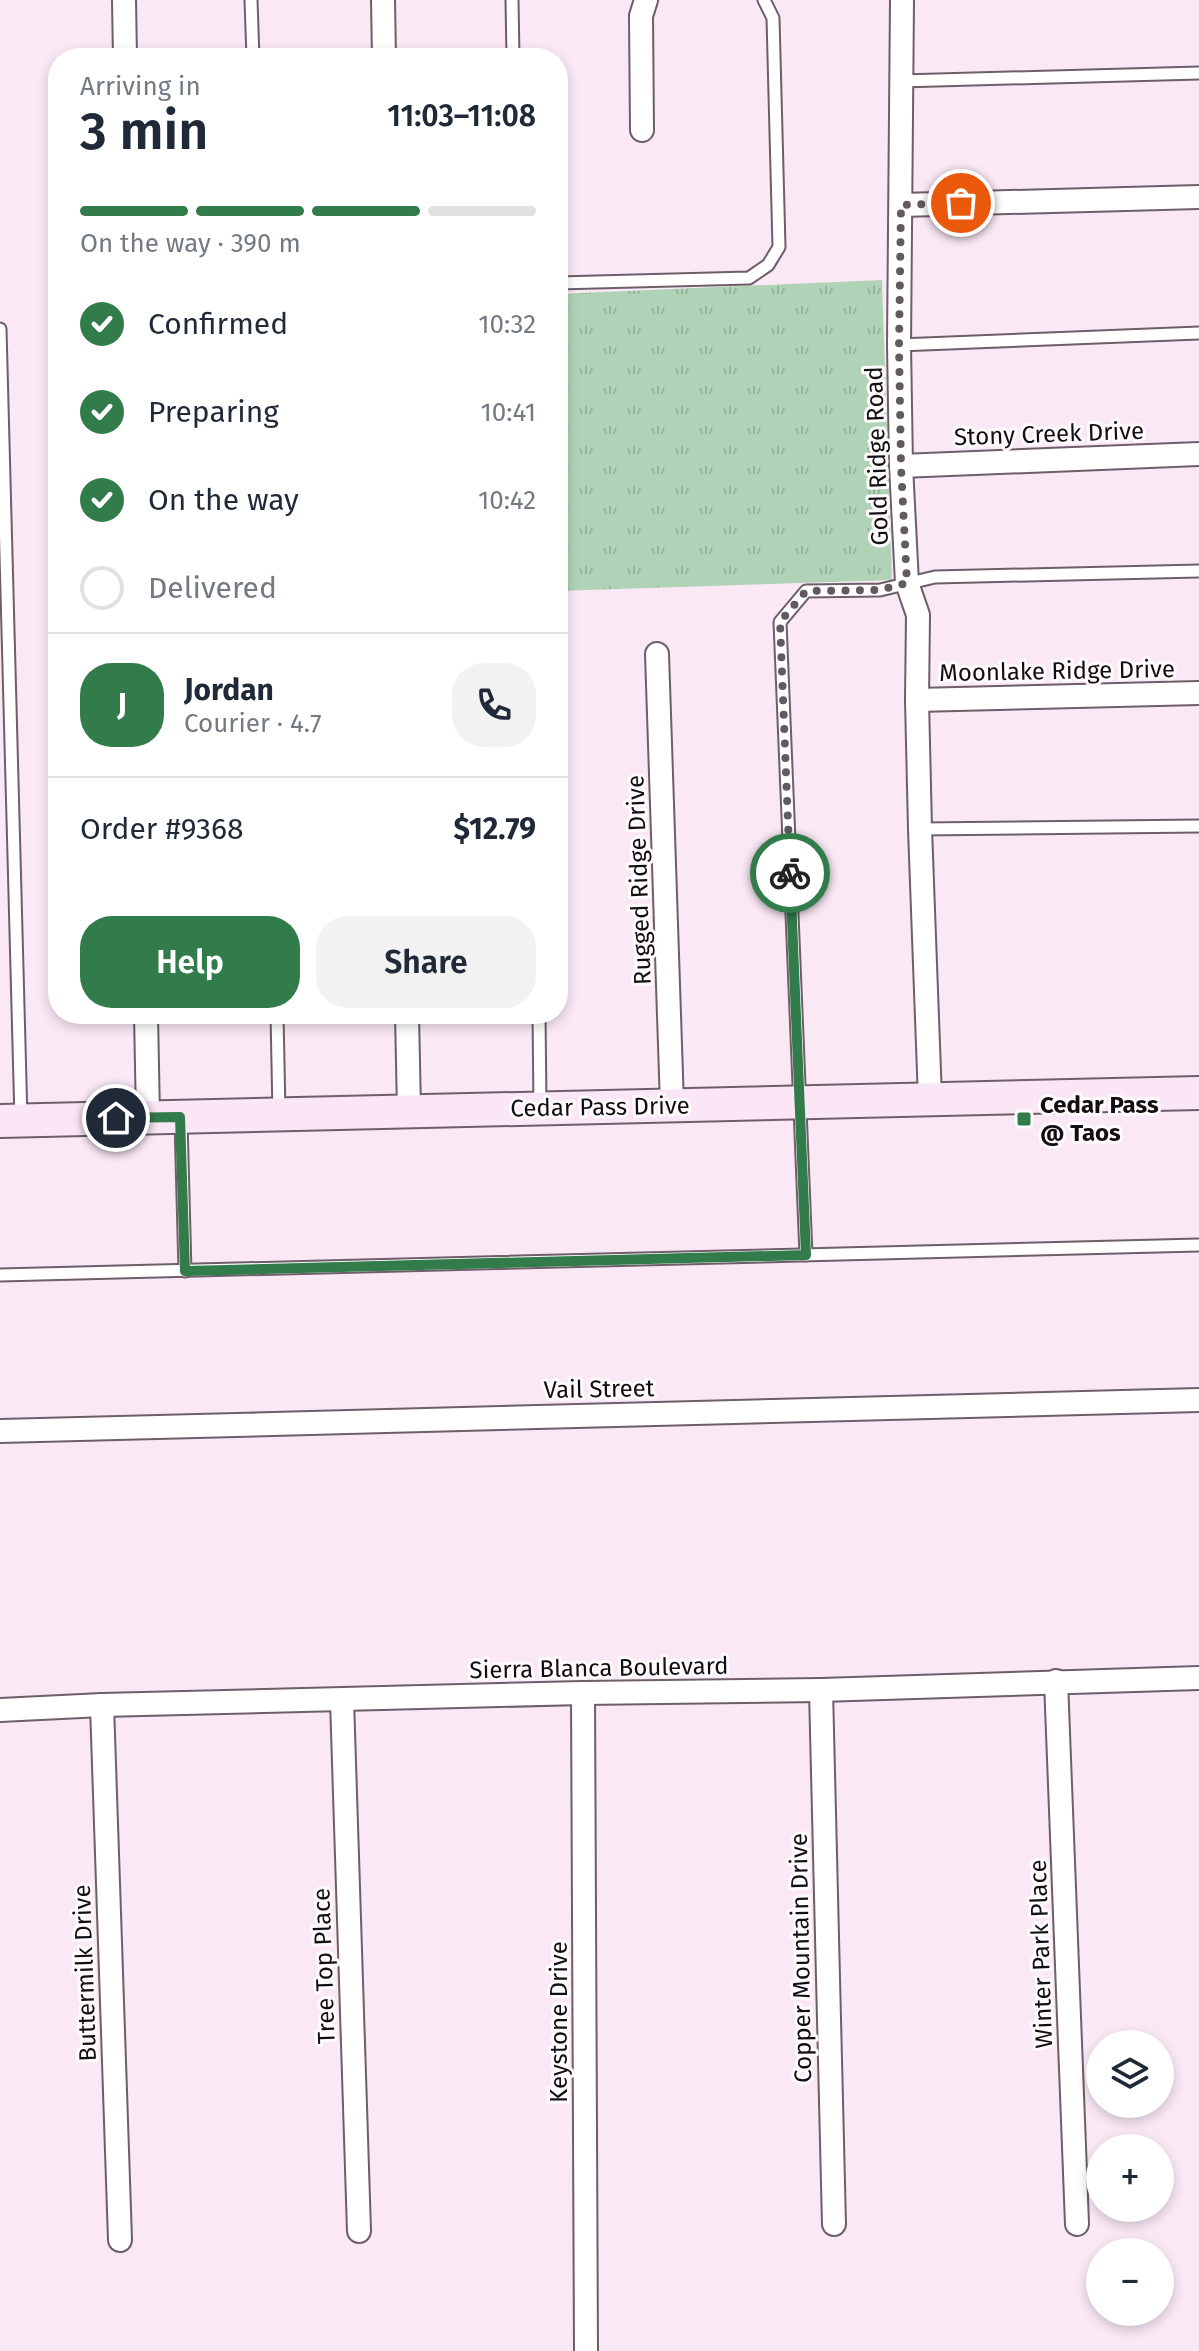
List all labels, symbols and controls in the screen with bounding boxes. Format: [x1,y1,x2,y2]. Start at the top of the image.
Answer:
text: Arriving in [80,71,201,102]
text: 11:03–11:08 [387,98,536,134]
text: 3 min [80,100,208,163]
pin [927,169,995,237]
icon: bag [939,181,983,225]
text: On the way · 390 m [80,228,301,259]
icon: check [80,302,124,346]
text: Confirmed [148,306,288,342]
text: 10:32 [478,309,536,340]
street label: Gold Ridge Road [860,366,894,546]
icon: check [80,390,124,434]
text: Preparing [148,394,279,430]
text: 10:41 [481,397,536,428]
street label: Stony Creek Drive [953,417,1145,451]
icon: check [80,478,124,522]
text: On the way [148,482,299,518]
text: 10:42 [478,485,536,516]
text: Delivered [148,570,277,606]
street label: Moonlake Ridge Drive [939,655,1175,687]
button: phone [452,663,536,747]
text: Jordan [184,672,274,708]
text: J [117,687,127,723]
text: Courier · 4.7 [184,708,322,739]
street label: Rugged Ridge Drive [621,774,657,986]
text: Order #9368 [80,811,243,847]
text: $12.79 [454,811,536,847]
courier [750,833,830,913]
icon: bike [768,851,812,895]
button: Help [80,916,300,1008]
button: Share [316,916,536,1008]
pin [82,1084,150,1152]
street label: Cedar Pass Drive [510,1091,690,1123]
place label: Cedar Pass @ Taos [1040,1091,1159,1147]
icon: home [94,1096,138,1140]
marker: Cedar Pass @ Taos [1015,1110,1033,1128]
street label: Vail Street [543,1374,655,1404]
street label: Sierra Blanca Boulevard [469,1652,729,1684]
street label: Copper Mountain Drive [785,1833,817,2083]
street label: Winter Park Place [1024,1859,1058,2049]
street label: Buttermilk Drive [68,1884,102,2062]
street label: Tree Top Place [307,1887,341,2045]
street label: Keystone Drive [545,1941,573,2103]
map controls [1086,2030,1174,2326]
button: layers [1086,2030,1174,2118]
button: + [1086,2134,1174,2222]
button: − [1086,2238,1174,2326]

